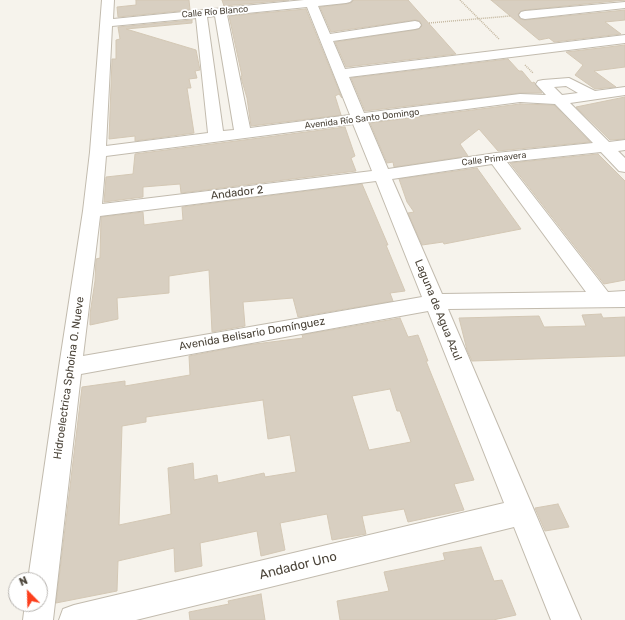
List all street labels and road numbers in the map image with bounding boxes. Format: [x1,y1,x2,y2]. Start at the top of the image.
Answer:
street label: Calle Río Blanco [181,4,249,20]
street label: Avenida Río Santo Domingo [304,107,420,131]
street label: Calle Primavera [461,150,527,168]
street label: Andador 2 [210,183,264,203]
street label: Laguna de Agua Azul [412,258,464,362]
street label: Hidroelectrica Sphoina O. Nueve [51,296,87,460]
street label: Avenida Belisario Domínguez [178,315,326,353]
street label: Andador Uno [258,549,338,583]

